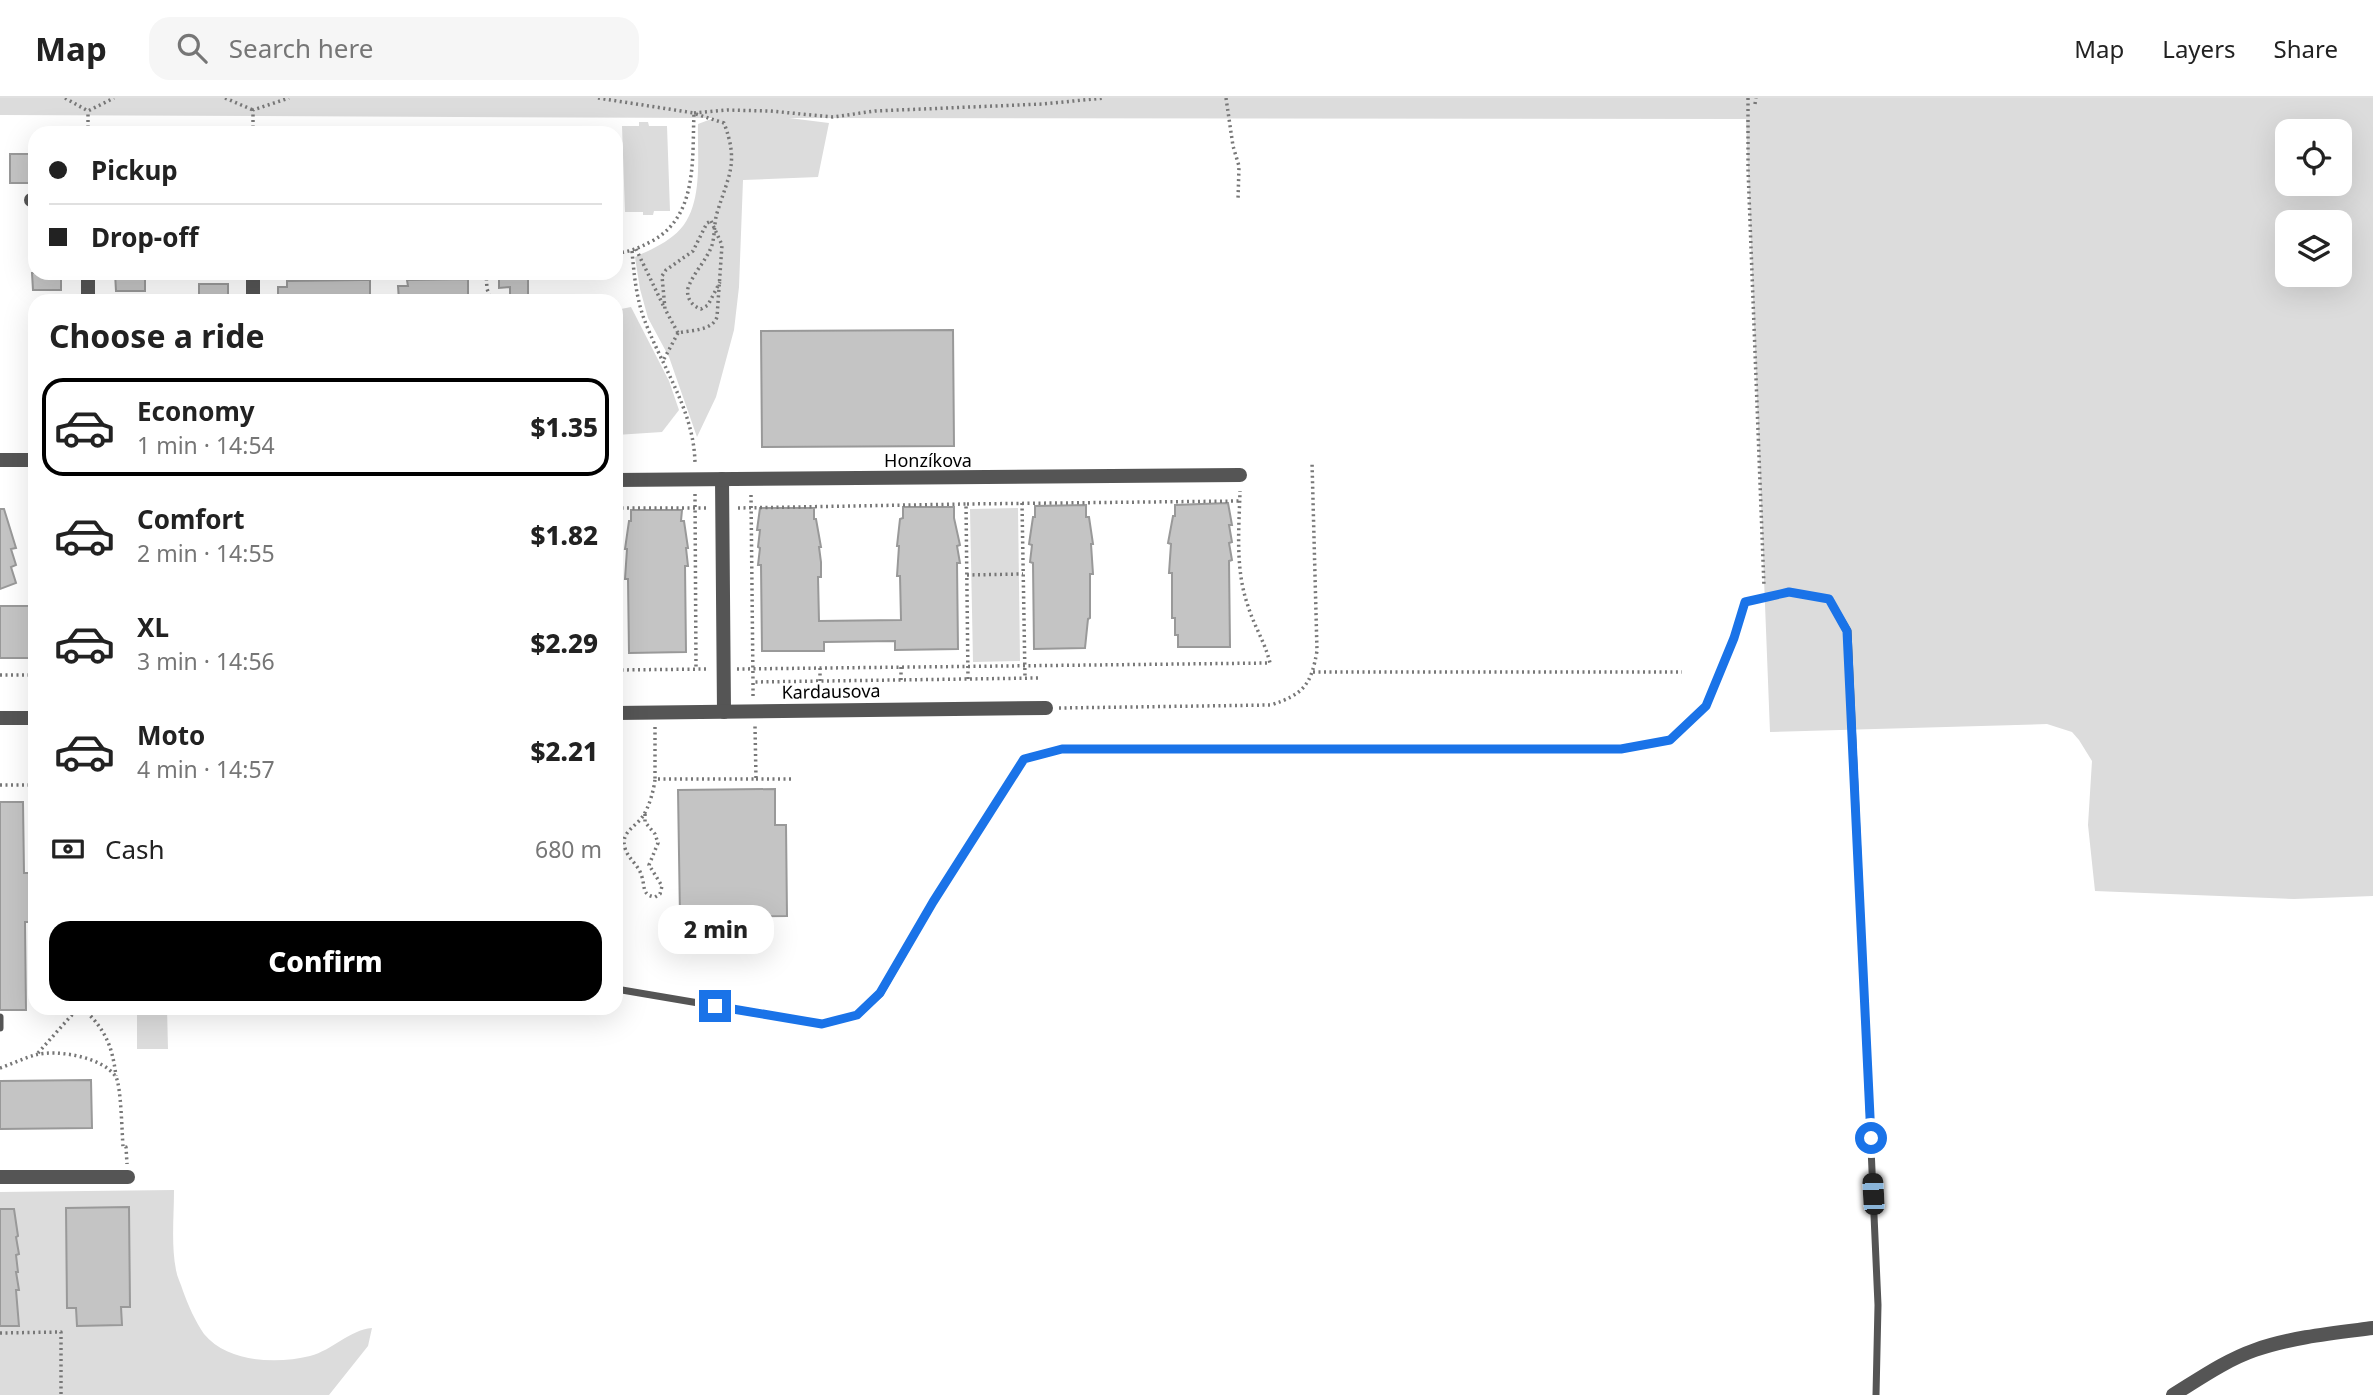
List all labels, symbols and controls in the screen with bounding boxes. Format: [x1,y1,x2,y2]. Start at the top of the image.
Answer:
search box [149,17,639,80]
text: Map [35,26,107,71]
icon: search [173,29,211,67]
text: Search here [229,30,373,66]
text: Map [2074,32,2124,65]
text: Layers [2162,32,2236,65]
text: Share [2274,32,2338,65]
map controls [2275,119,2352,287]
button: locate [2275,119,2352,196]
text: Pickup [91,152,178,188]
button: layers [2275,210,2352,287]
text: Drop-off [91,219,198,255]
text: Choose a ride [49,314,265,357]
text: Economy [137,393,255,429]
icon: car [53,396,116,459]
text: $1.35 [531,409,598,445]
text: 1 min · 14:54 [137,429,275,461]
street label: Honzíkova [884,448,972,472]
text: Comfort [137,501,245,537]
icon: car [53,504,116,567]
text: $1.82 [531,517,598,553]
text: 2 min · 14:55 [137,537,275,569]
text: XL [137,609,169,645]
icon: car [53,612,116,675]
text: $2.29 [531,625,598,661]
text: 3 min · 14:56 [137,645,275,677]
street label: Kardausova [781,678,881,704]
text: Moto [137,717,205,753]
icon: car [53,720,116,783]
text: $2.21 [531,733,598,769]
text: 4 min · 14:57 [137,753,275,785]
icon: cash [49,830,87,868]
text: Cash [105,831,165,867]
text: 680 m [535,833,602,865]
callout: 2 min [657,904,773,954]
text: 2 min [684,913,748,945]
button: Confirm [49,921,602,1001]
route end [699,990,731,1022]
route start [1855,1122,1887,1154]
car [1862,1172,1885,1216]

